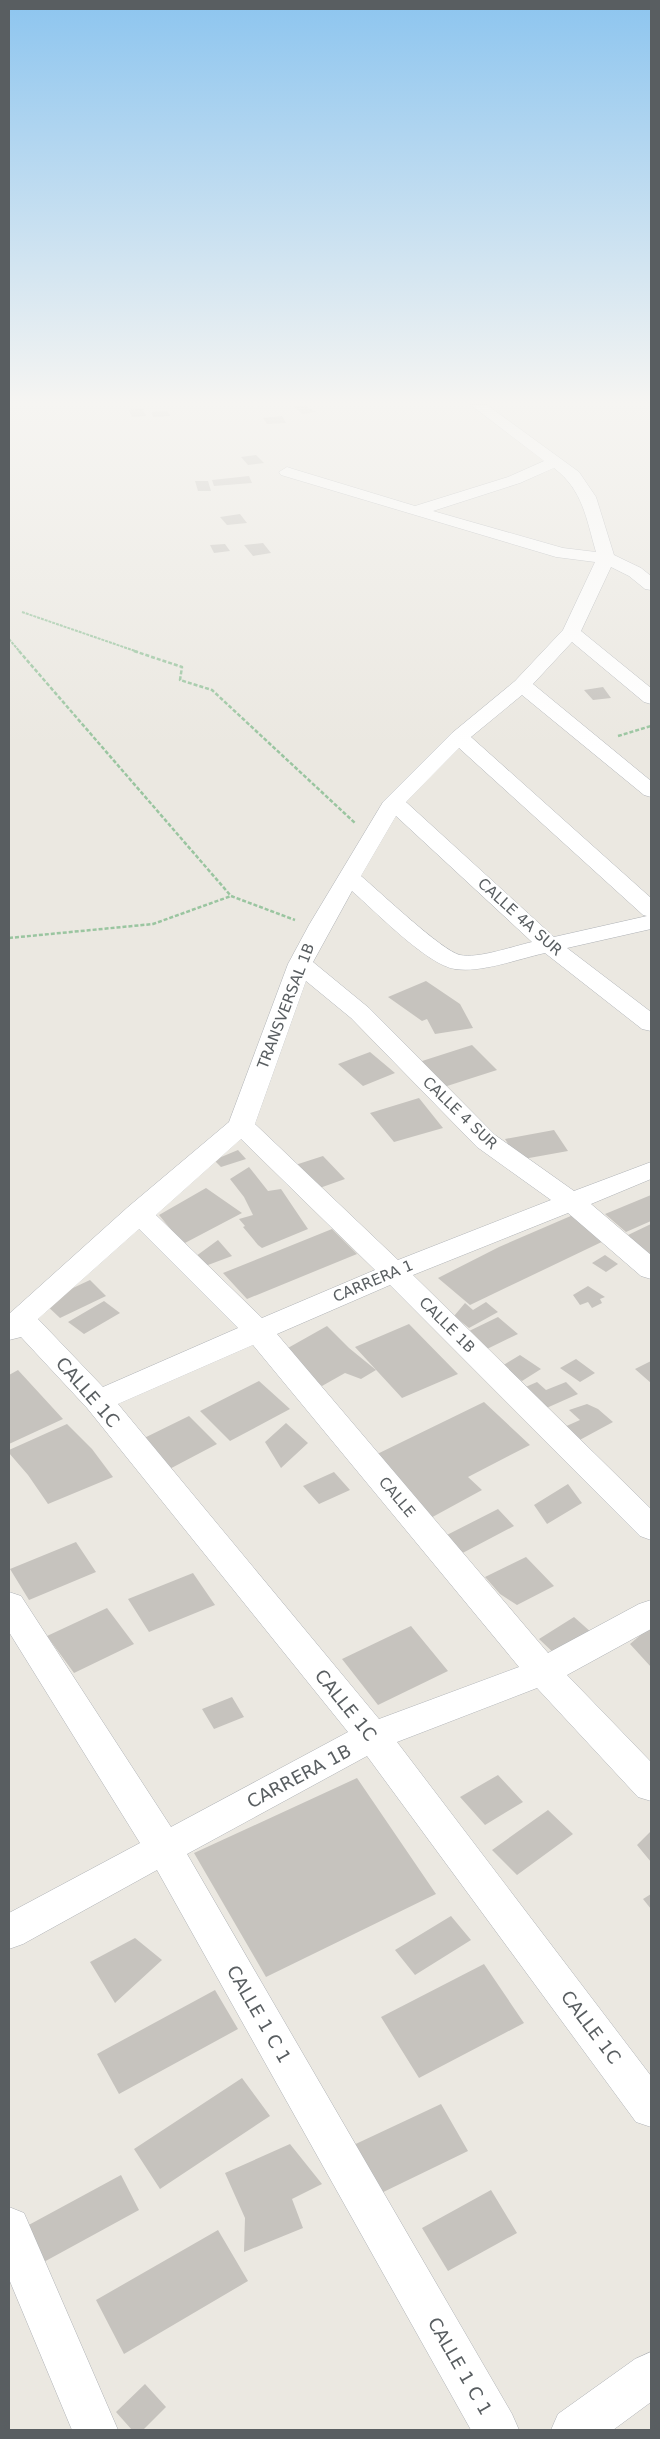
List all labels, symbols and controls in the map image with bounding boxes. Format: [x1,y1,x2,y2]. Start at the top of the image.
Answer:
street label: CALLE 4A SUR [474,874,566,960]
street label: TRANSVERSAL 1B [253,941,318,1072]
street label: CALLE 4 SUR [419,1073,501,1153]
street label: CARRERA 1 [330,1256,416,1306]
street label: CALLE 1B [415,1293,479,1357]
street label: CALLE 1C [52,1353,124,1431]
street label: CALLE [375,1473,419,1521]
street label: CALLE 1C [311,1665,381,1745]
street label: CARRERA 1B [243,1740,355,1812]
street label: CALLE 1 C 1 [223,1962,295,2066]
street label: CALLE 1C [557,1986,625,2068]
street label: CALLE 1 C 1 [424,2314,496,2418]

